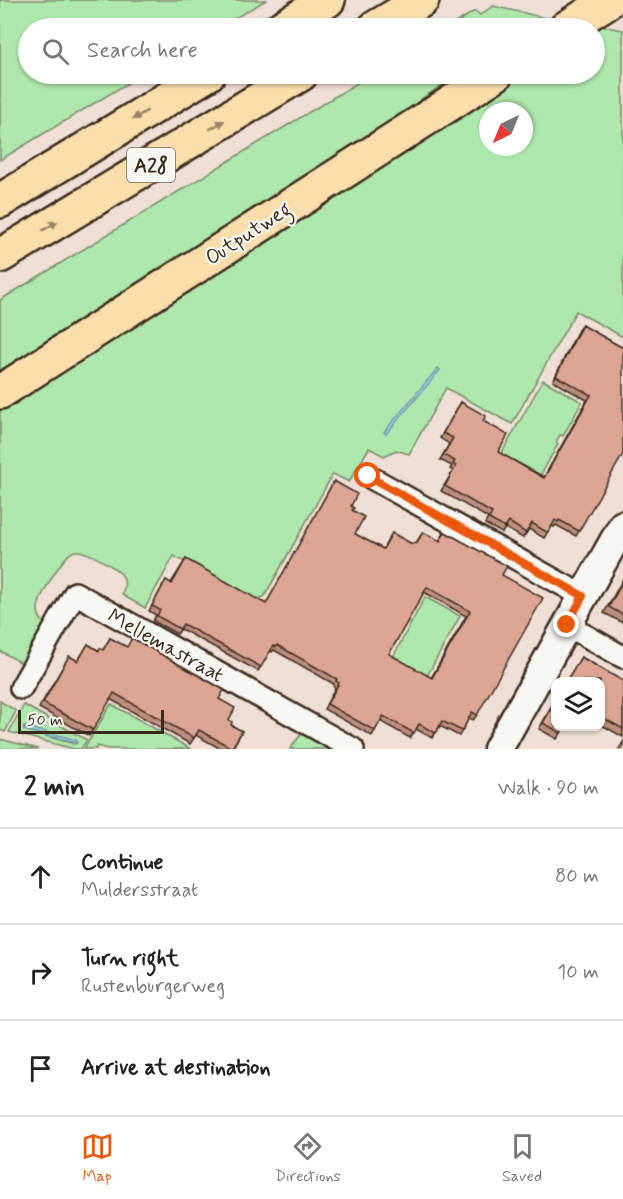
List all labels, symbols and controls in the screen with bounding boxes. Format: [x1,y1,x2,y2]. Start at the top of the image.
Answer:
search box [18,18,605,84]
icon: search [39,35,72,68]
text: Search here [87,37,198,65]
north arrow [479,102,533,156]
one-way arrow [131,110,148,120]
one-way arrow [209,119,225,130]
road number: A28 [127,148,175,182]
street label: Outputweg [200,196,298,274]
one-way arrow [42,220,58,231]
route start [354,462,380,488]
street label: Mellemastraat [102,602,229,689]
route end [553,611,579,637]
map controls [551,677,605,731]
button: layers [551,677,605,731]
scale bar [18,707,164,734]
text: 50 m [27,710,63,731]
text: 2 min [24,771,85,805]
text: Walk · 90 m [498,775,599,802]
text: Continue [81,849,163,877]
icon: ahead [24,860,57,893]
text: 80 m [555,863,599,890]
text: Muldersstraat [81,877,198,904]
text: Turn right [81,945,179,973]
icon: right [24,956,57,989]
text: 10 m [557,959,599,986]
text: Rustenburgerweg [81,973,225,1000]
icon: arrive [24,1052,57,1085]
text: Arrive at destination [81,1054,271,1082]
tab: Map [81,1130,114,1187]
tab: Directions [275,1130,341,1187]
tab: Saved [502,1130,542,1187]

